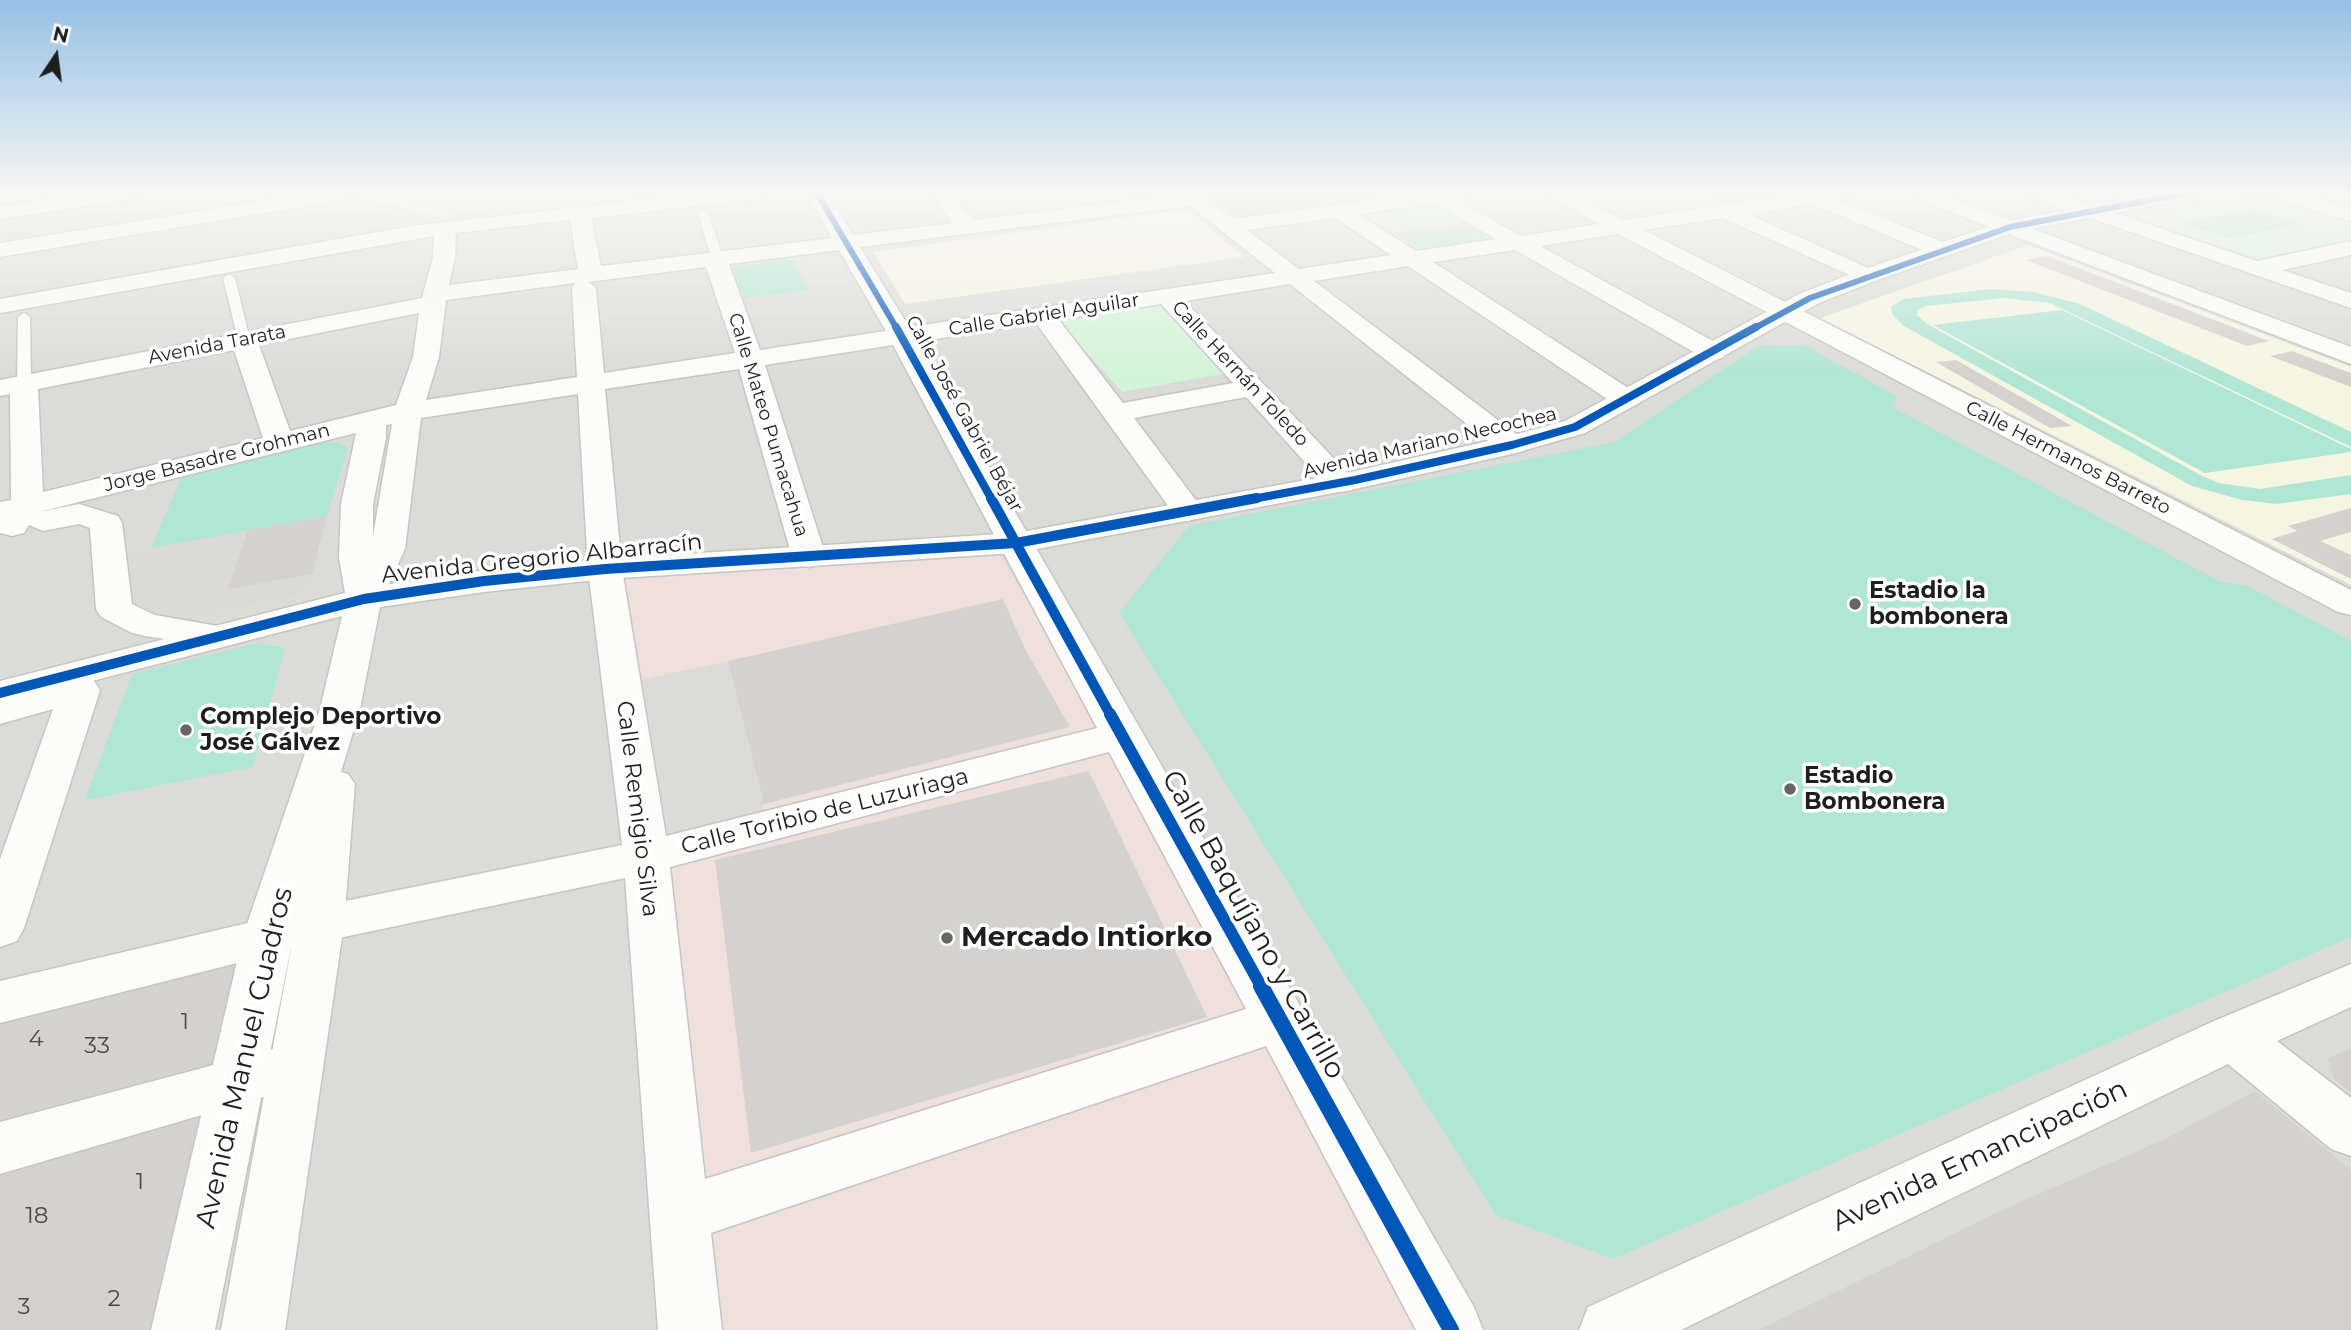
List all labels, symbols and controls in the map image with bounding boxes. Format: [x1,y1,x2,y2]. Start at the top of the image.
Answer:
north arrow [21,21,91,91]
text: N [51,22,71,48]
street label: Calle Gabriel Aguilar [947,289,1141,341]
street label: Calle Hernán Toledo [1167,297,1313,451]
street label: Calle Mateo Pumacahua [723,310,813,540]
street label: Calle José Gabriel Béjar [900,312,1028,516]
street label: Avenida Tarata [146,320,288,370]
street label: Calle Hermanos Barreto [1962,396,2174,520]
street label: Avenida Mariano Necochea [1301,403,1559,483]
street label: Jorge Basadre Grohman [102,419,332,497]
street label: Avenida Gregorio Albarracín [380,528,704,590]
place label: Estadio la bombonera [1869,577,2009,631]
marker: Estadio la bombonera [1847,596,1863,612]
street label: Calle Remigio Silva [610,699,664,919]
place label: Complejo Deportivo José Gálvez [200,703,441,757]
marker: Complejo Deportivo José Gálvez [178,722,194,738]
place label: Estadio Bombonera [1804,762,1945,816]
street label: Calle Toribio de Luzuriaga [678,763,972,861]
street label: Calle Baquíjano y Carrillo [1154,765,1352,1085]
marker: Estadio Bombonera [1782,781,1798,797]
street label: Avenida Manuel Cuadros [189,884,301,1232]
place label: Mercado Intiorko [961,921,1212,955]
marker: Mercado Intiorko [939,930,955,946]
house number: 1 [181,1008,189,1036]
house number: 4 [28,1025,44,1053]
house number: 33 [84,1032,110,1060]
street label: Avenida Emancipación [1827,1073,2133,1239]
house number: 1 [136,1168,144,1196]
house number: 18 [26,1202,48,1230]
house number: 2 [107,1285,121,1313]
house number: 3 [18,1293,30,1321]

